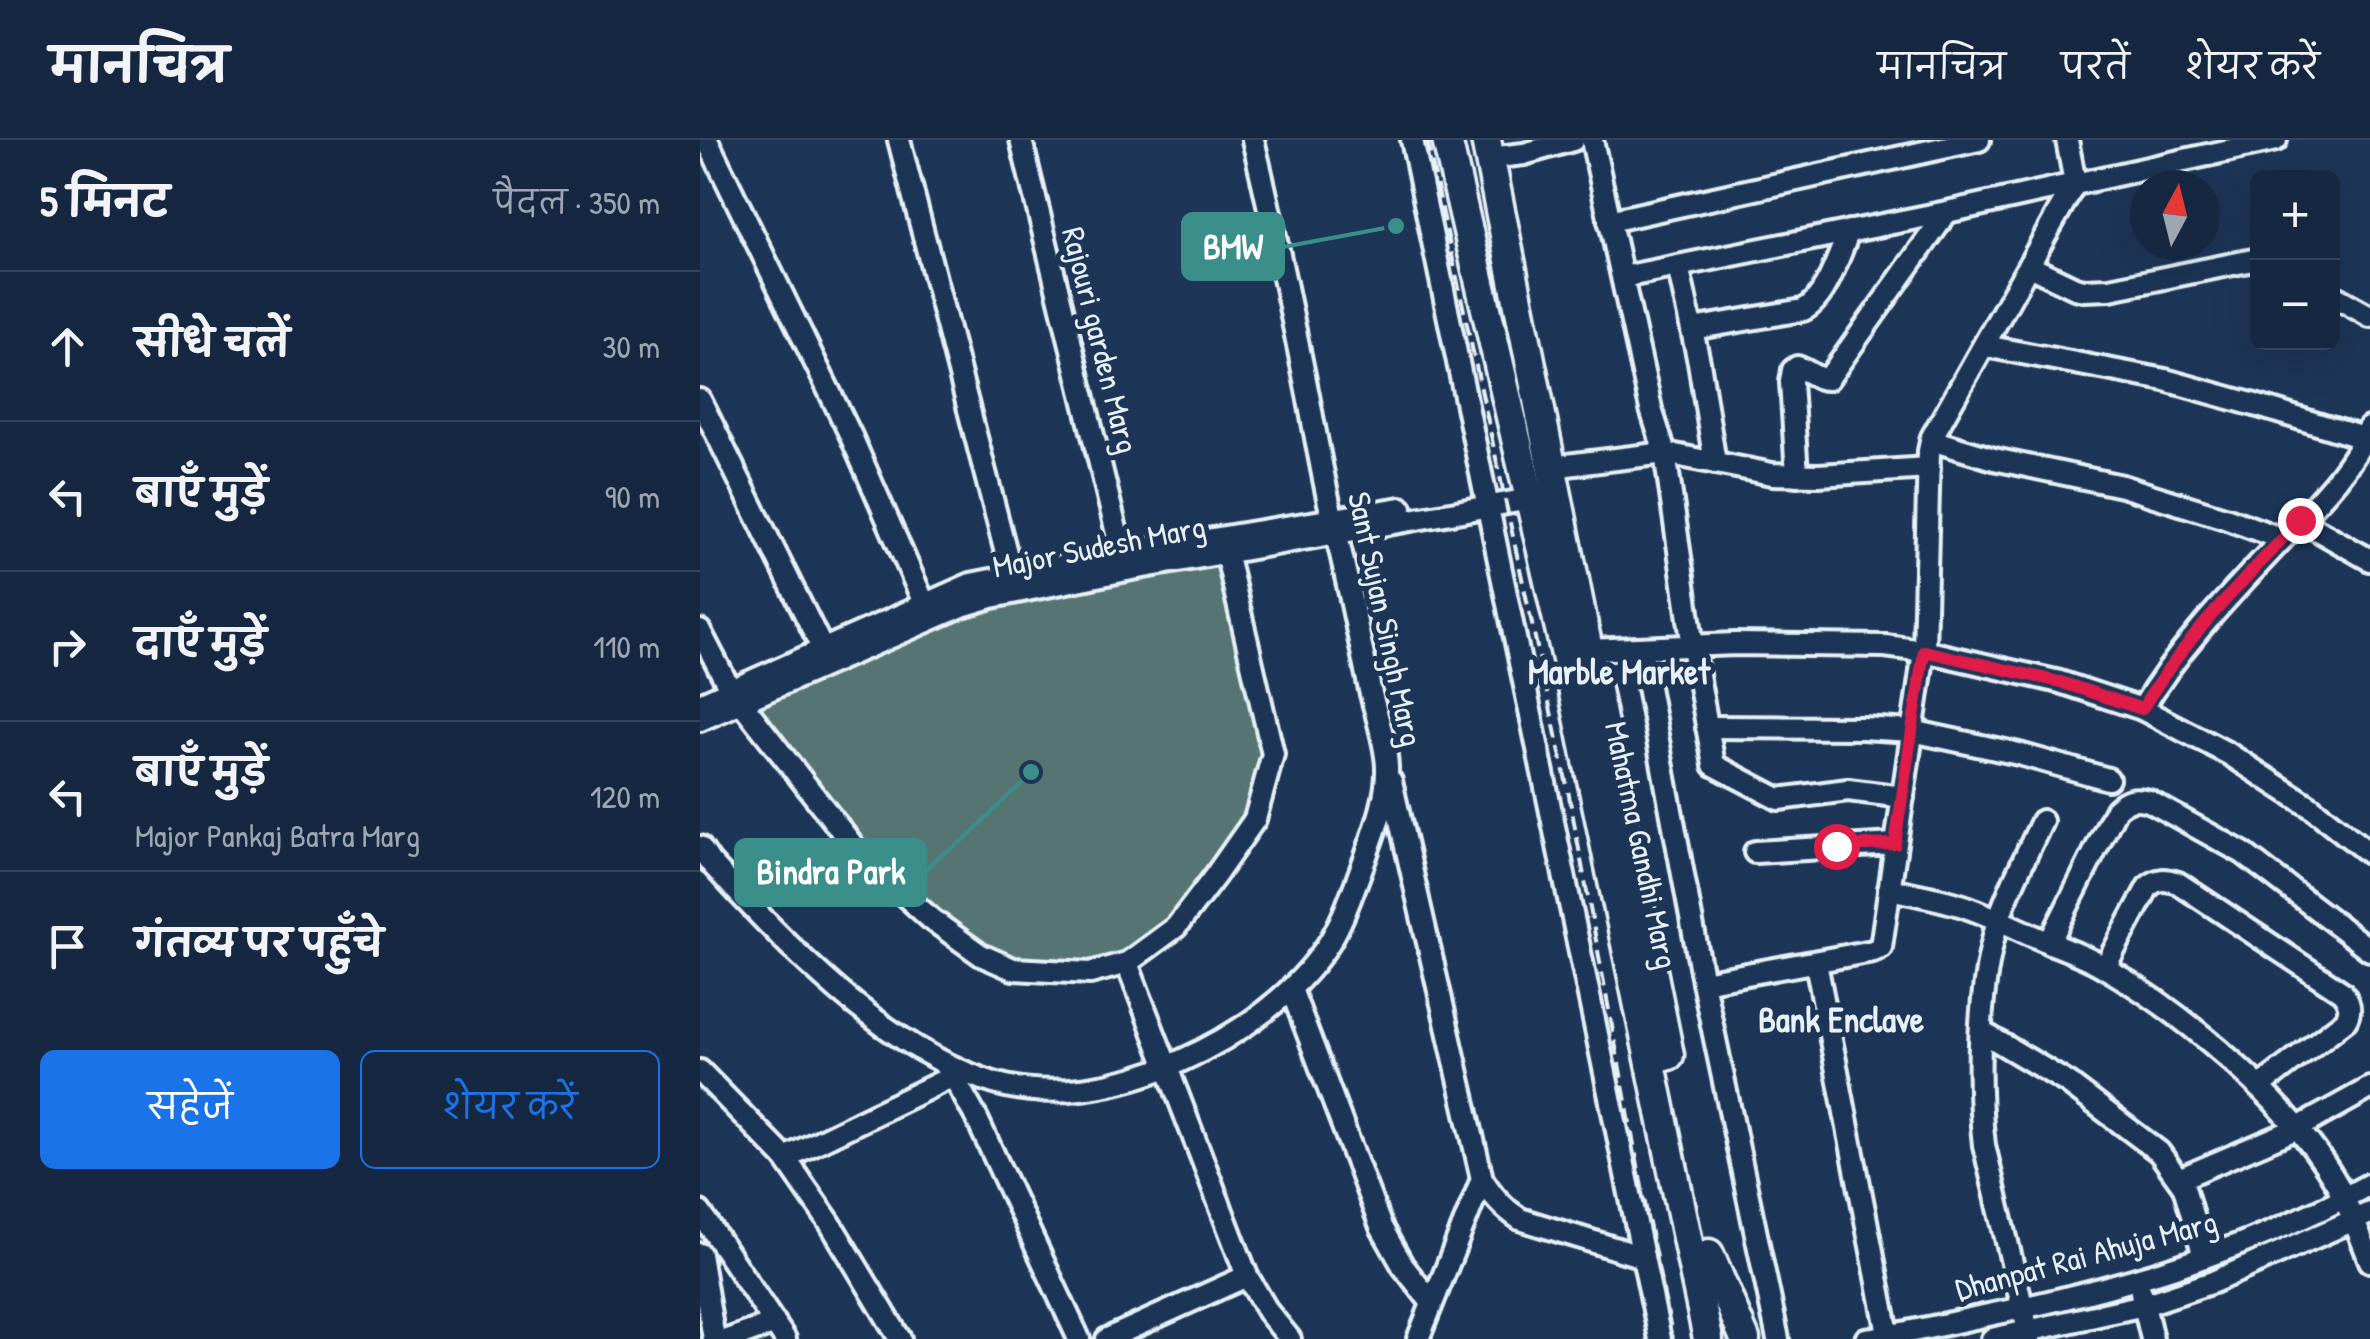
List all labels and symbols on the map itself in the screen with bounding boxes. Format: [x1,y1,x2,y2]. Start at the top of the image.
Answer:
north arrow [2130,170,2220,260]
callout: BMW [1183,214,1283,279]
street label: Rajouri garden Marg [1052,223,1150,457]
text: BMW [1203,223,1263,270]
street label: Sant Sujan Singh Marg [1338,488,1434,750]
route end [2278,498,2324,544]
street label: Major Sudesh Marg [989,504,1209,588]
district label: Marble Market [1528,648,1711,695]
street label: Mahatma Gandhi Marg [1595,718,1689,972]
route start [1814,824,1860,870]
callout: Bindra Park [736,840,925,905]
text: Bindra Park [757,848,906,895]
district label: Bank Enclave [1758,996,1924,1043]
street label: Dhanpat Rai Ahuja Marg [1950,1199,2222,1311]

